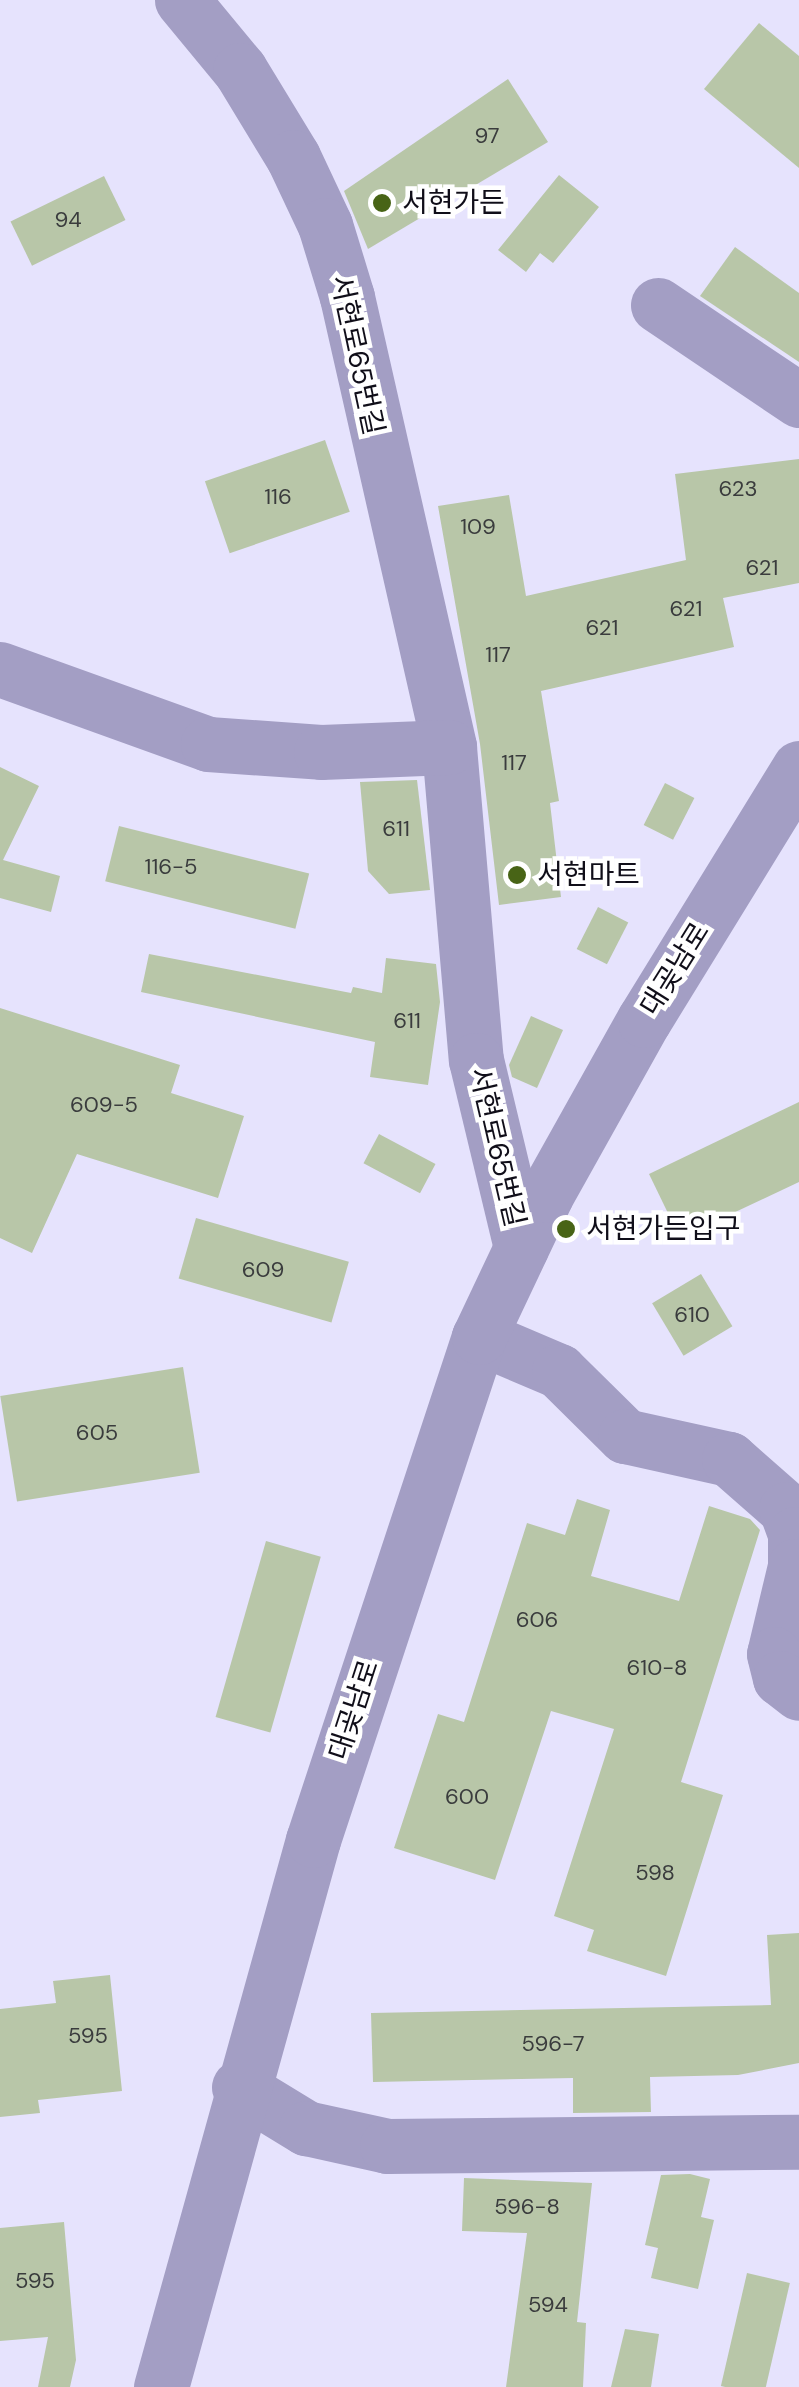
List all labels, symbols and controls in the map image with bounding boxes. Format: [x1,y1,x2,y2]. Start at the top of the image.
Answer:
house number: 97 [475,123,499,149]
place label: 서현가든 [402,186,505,220]
marker: 서현가든 [371,192,393,214]
house number: 94 [54,207,82,233]
street label: 서현로65번길 [324,272,390,438]
house number: 623 [719,476,757,502]
house number: 116 [264,484,292,510]
house number: 109 [460,514,496,540]
house number: 621 [746,555,778,581]
house number: 621 [670,596,702,622]
house number: 621 [586,615,618,641]
house number: 117 [485,642,511,668]
house number: 117 [501,750,527,776]
house number: 611 [382,816,410,842]
house number: 116-5 [145,854,197,880]
place label: 서현마트 [537,858,640,892]
marker: 서현마트 [506,864,528,886]
street label: 대곶남로 [633,916,717,1022]
house number: 611 [393,1008,421,1034]
street label: 서현로65번길 [462,1064,532,1230]
house number: 609-5 [70,1092,138,1118]
place label: 서현가든입구 [586,1212,741,1246]
marker: 서현가든입구 [555,1218,577,1240]
house number: 609 [242,1257,284,1283]
house number: 610 [674,1302,710,1328]
house number: 605 [76,1420,118,1446]
house number: 606 [516,1607,558,1633]
house number: 610-8 [626,1655,688,1681]
street label: 대곶남로 [322,1656,386,1764]
house number: 600 [445,1784,489,1810]
house number: 598 [635,1860,675,1886]
house number: 595 [68,2023,108,2049]
house number: 596-7 [522,2031,584,2057]
house number: 596-8 [494,2194,560,2220]
house number: 595 [15,2268,55,2294]
house number: 594 [528,2292,568,2318]

